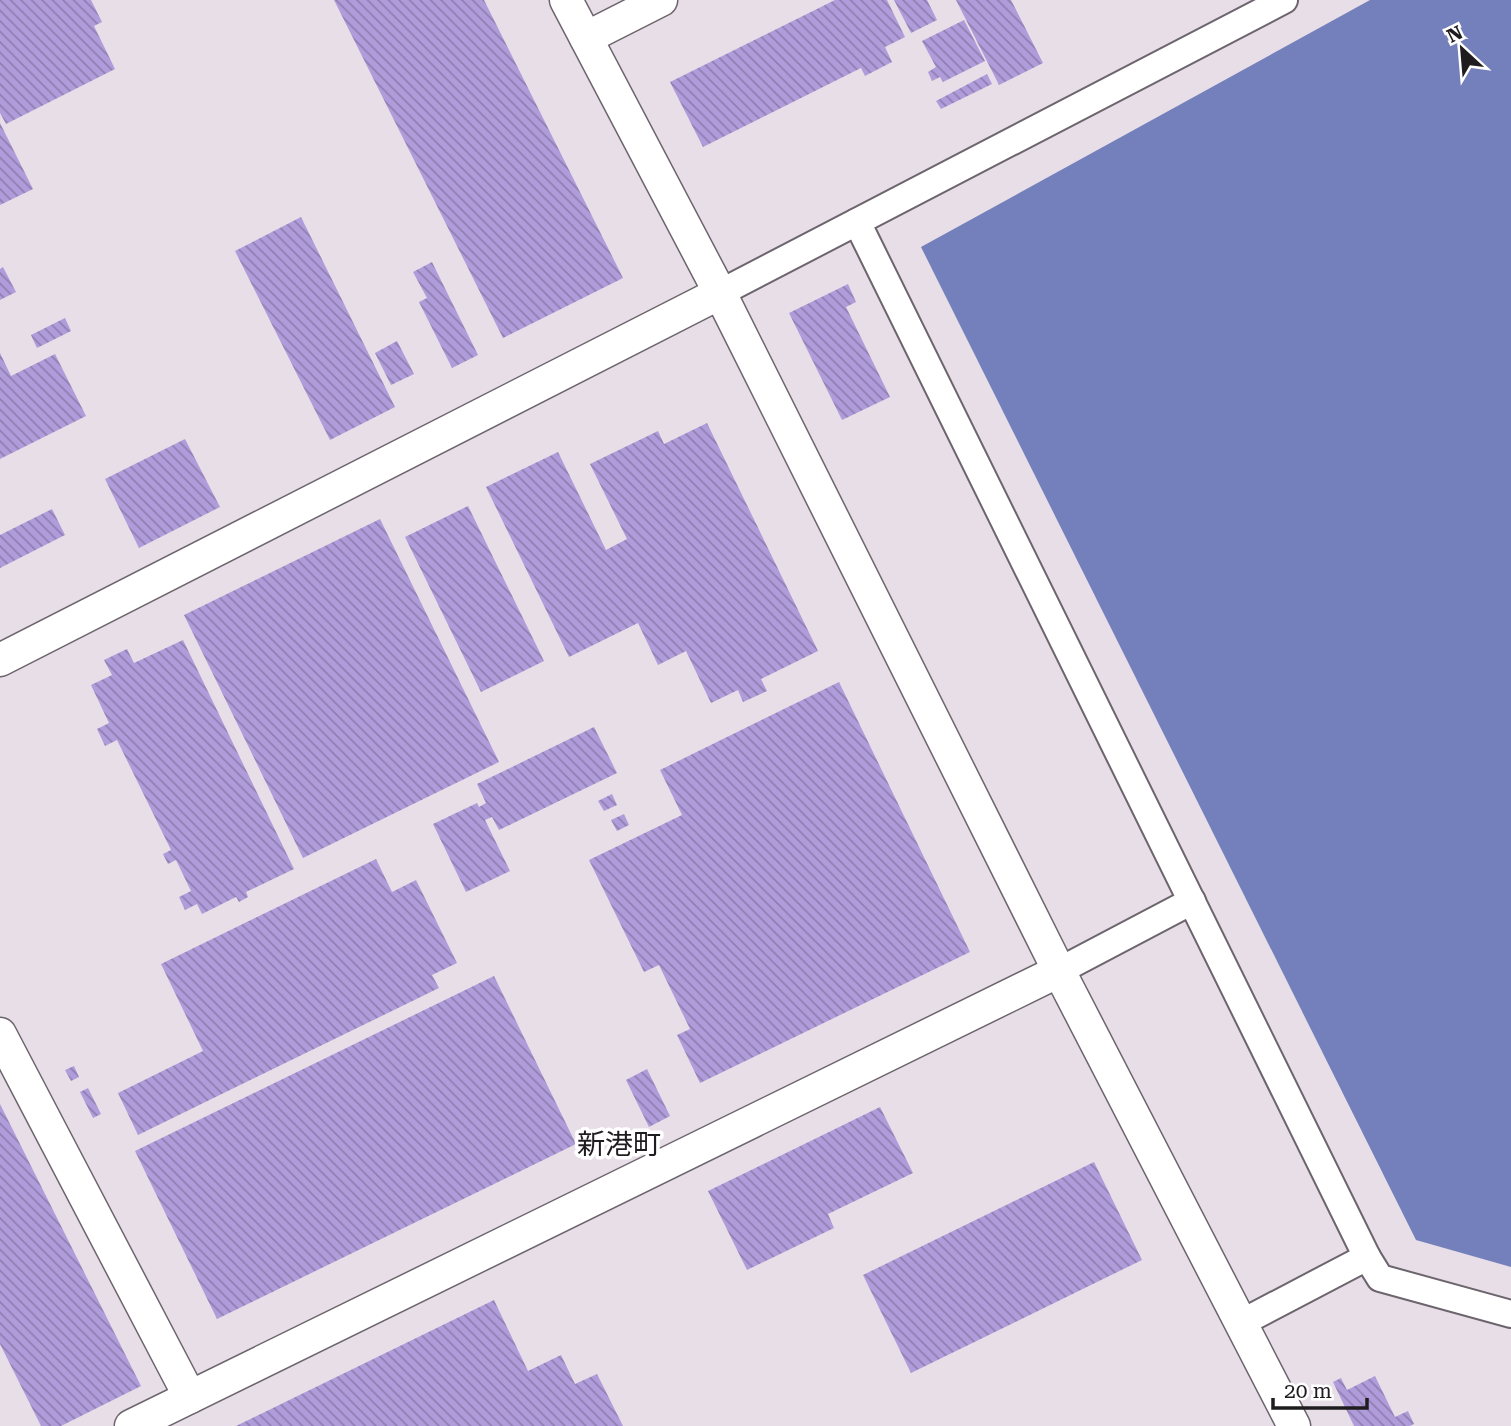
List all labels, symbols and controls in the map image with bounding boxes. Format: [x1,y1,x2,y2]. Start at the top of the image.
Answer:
north arrow [1427,14,1497,84]
text: N [1443,20,1467,48]
district label: 新港町 [577,1128,661,1161]
scale bar [1273,1366,1368,1410]
text: 20 m [1284,1379,1332,1403]

